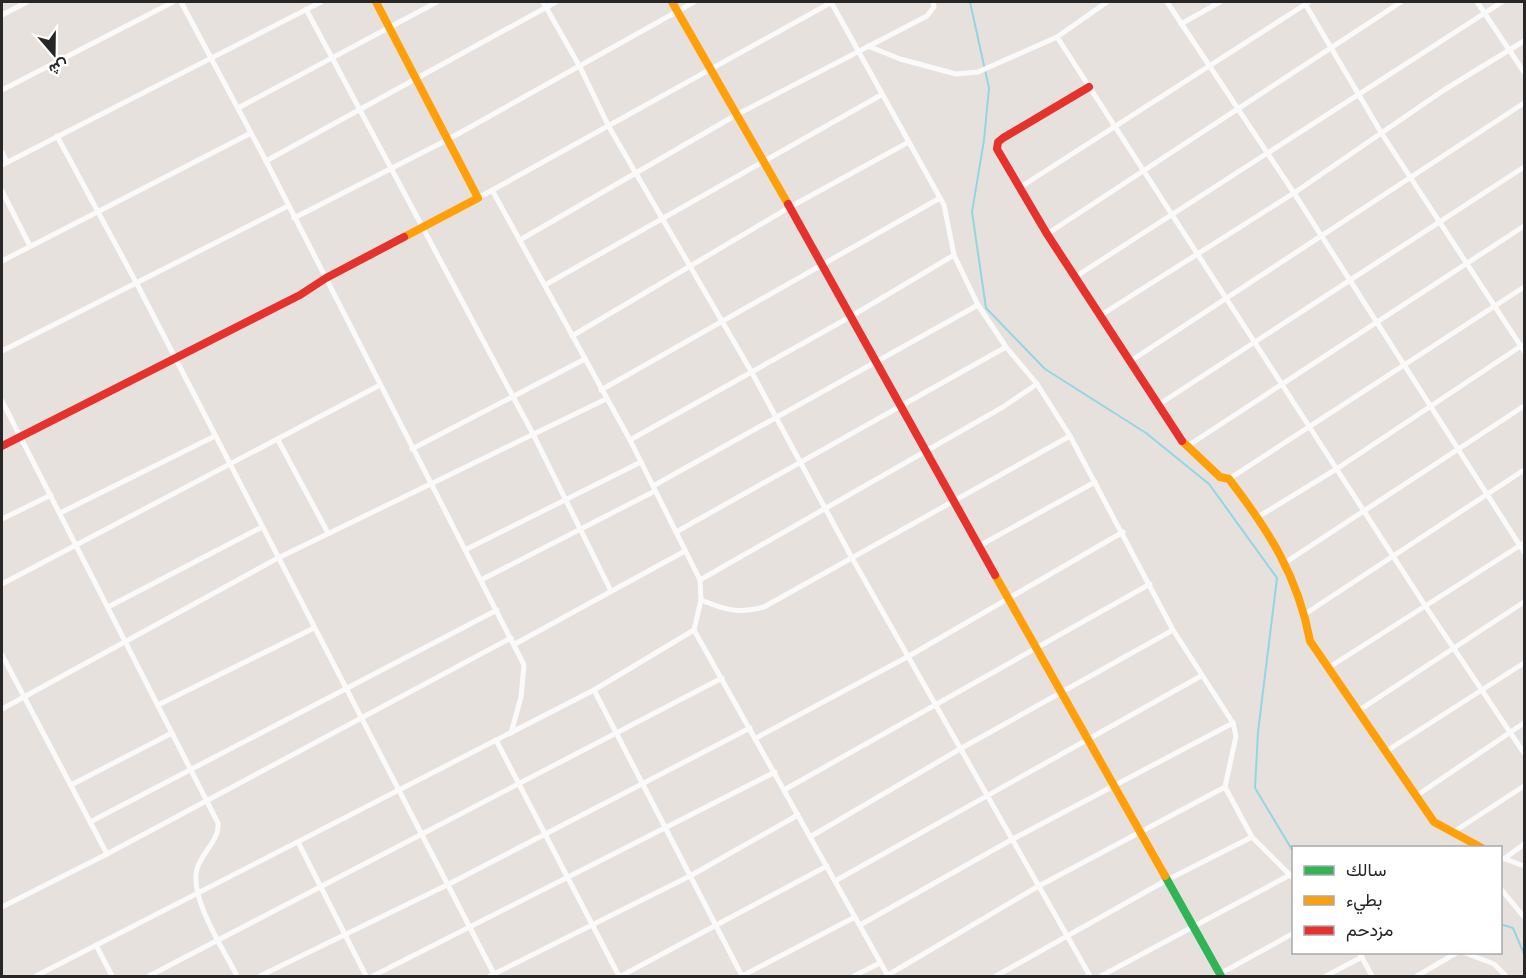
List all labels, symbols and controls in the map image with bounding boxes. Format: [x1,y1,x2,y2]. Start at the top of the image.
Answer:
north arrow [24,24,84,84]
text: ش [47,55,71,80]
legend [1292,846,1502,954]
text: سالك [1346,859,1386,881]
text: بطيء [1346,889,1382,915]
text: مزدحم [1346,919,1393,942]

